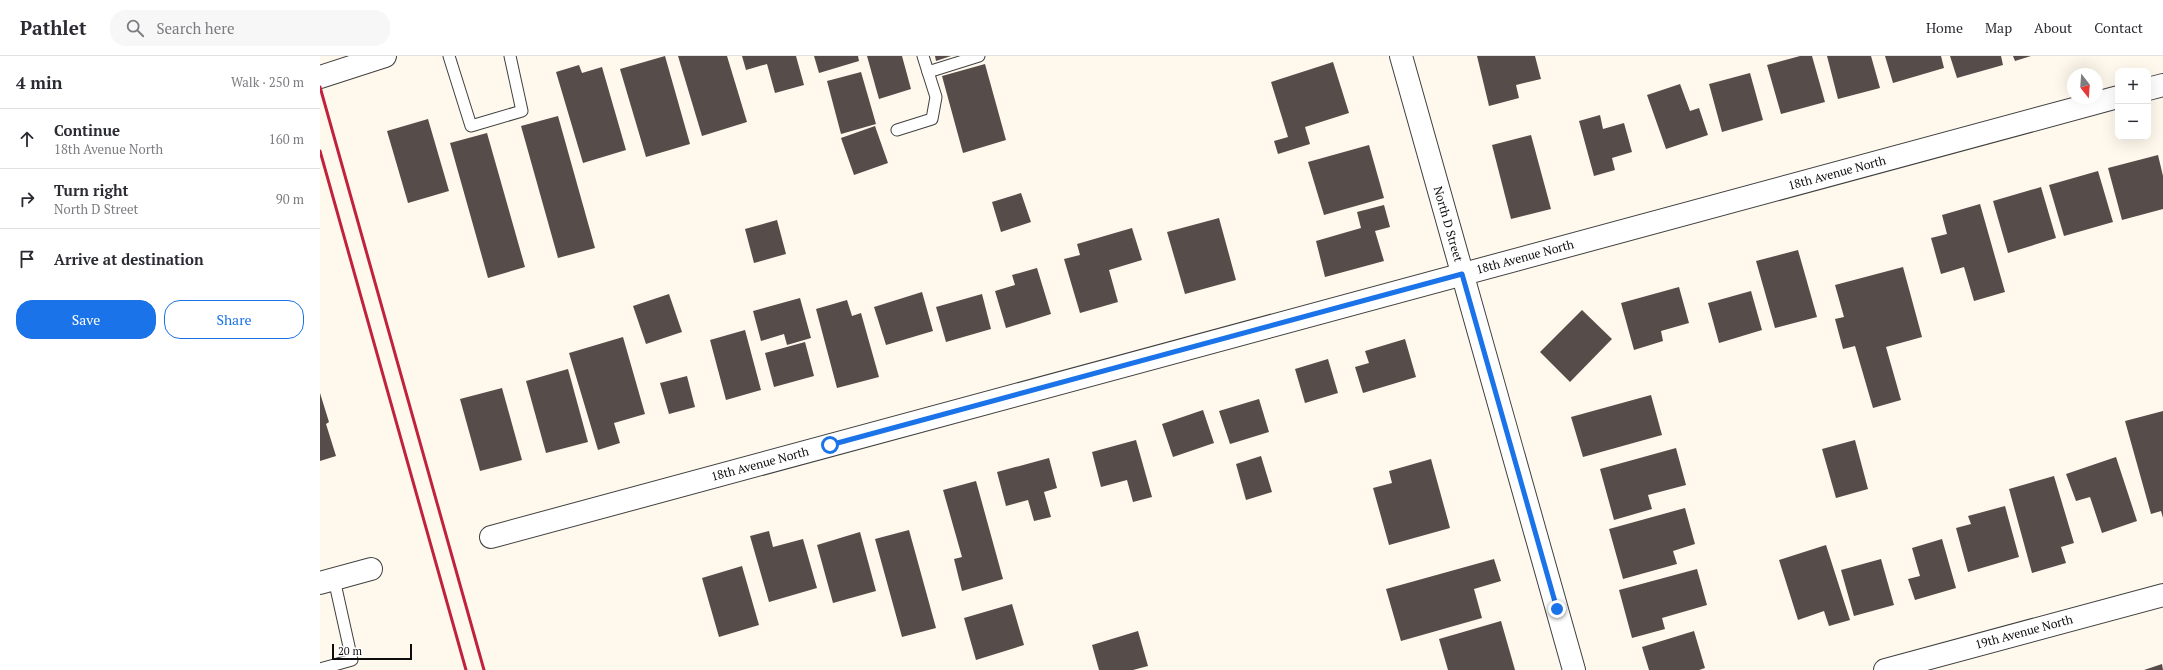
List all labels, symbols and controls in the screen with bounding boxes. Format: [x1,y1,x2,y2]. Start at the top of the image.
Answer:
search box [110,10,390,46]
text: Pathlet [20,15,86,40]
icon: search [124,17,146,39]
text: Search here [156,18,234,38]
text: Home [1926,18,1963,37]
text: Map [1985,18,2012,37]
text: About [2034,18,2072,37]
text: Contact [2094,18,2143,37]
north arrow [2067,68,2103,104]
map controls [2115,68,2151,140]
button: + [2115,68,2151,104]
text: 4 min [16,71,63,94]
text: Walk · 250 m [231,73,304,91]
button: − [2115,104,2151,140]
text: Continue [54,120,120,140]
icon: ahead [16,128,38,150]
text: 160 m [269,130,304,148]
text: 18th Avenue North [54,140,163,158]
street label: 18th Avenue North [1786,152,1887,193]
text: Turn right [54,180,129,200]
street label: North D Street [1431,184,1467,264]
icon: right [16,188,38,210]
text: 90 m [276,190,304,208]
text: North D Street [54,200,138,218]
street label: 18th Avenue North [1474,236,1575,277]
icon: arrive [16,248,38,270]
text: Arrive at destination [54,249,204,269]
button: Save [16,300,156,339]
button: Share [164,300,304,339]
route start [821,436,839,454]
street label: 18th Avenue North [709,443,810,484]
route end [1548,600,1566,618]
street label: 19th Avenue North [1973,611,2074,652]
scale bar [332,642,412,661]
text: 20 m [338,644,362,658]

